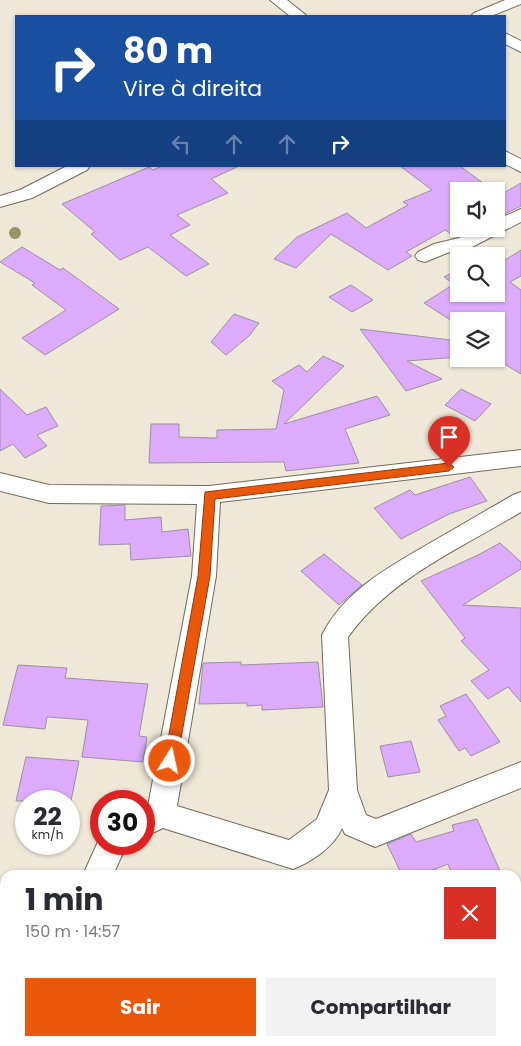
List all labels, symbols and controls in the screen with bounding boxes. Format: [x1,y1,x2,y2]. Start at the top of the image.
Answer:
text: 80 m [123,26,213,75]
icon: right [40,35,105,100]
text: Vire à direita [123,73,262,104]
icon: left [167,130,195,158]
icon: ahead [220,130,248,158]
icon: ahead [273,130,301,158]
icon: right [326,130,354,158]
map controls [450,182,505,367]
button: sound [450,182,505,237]
button: search [450,247,505,302]
button: layers [450,312,505,367]
pin [428,416,470,467]
icon: arrive [435,423,463,451]
position arrow [143,734,195,786]
speed limit sign: 30 [90,790,155,855]
text: 22 [33,799,62,834]
text: km/h [32,826,63,843]
text: 1 min [25,878,103,921]
button: close [444,887,496,939]
text: 150 m · 14:57 [25,920,120,943]
button: Sair [25,978,256,1036]
button: Compartilhar [266,978,496,1036]

